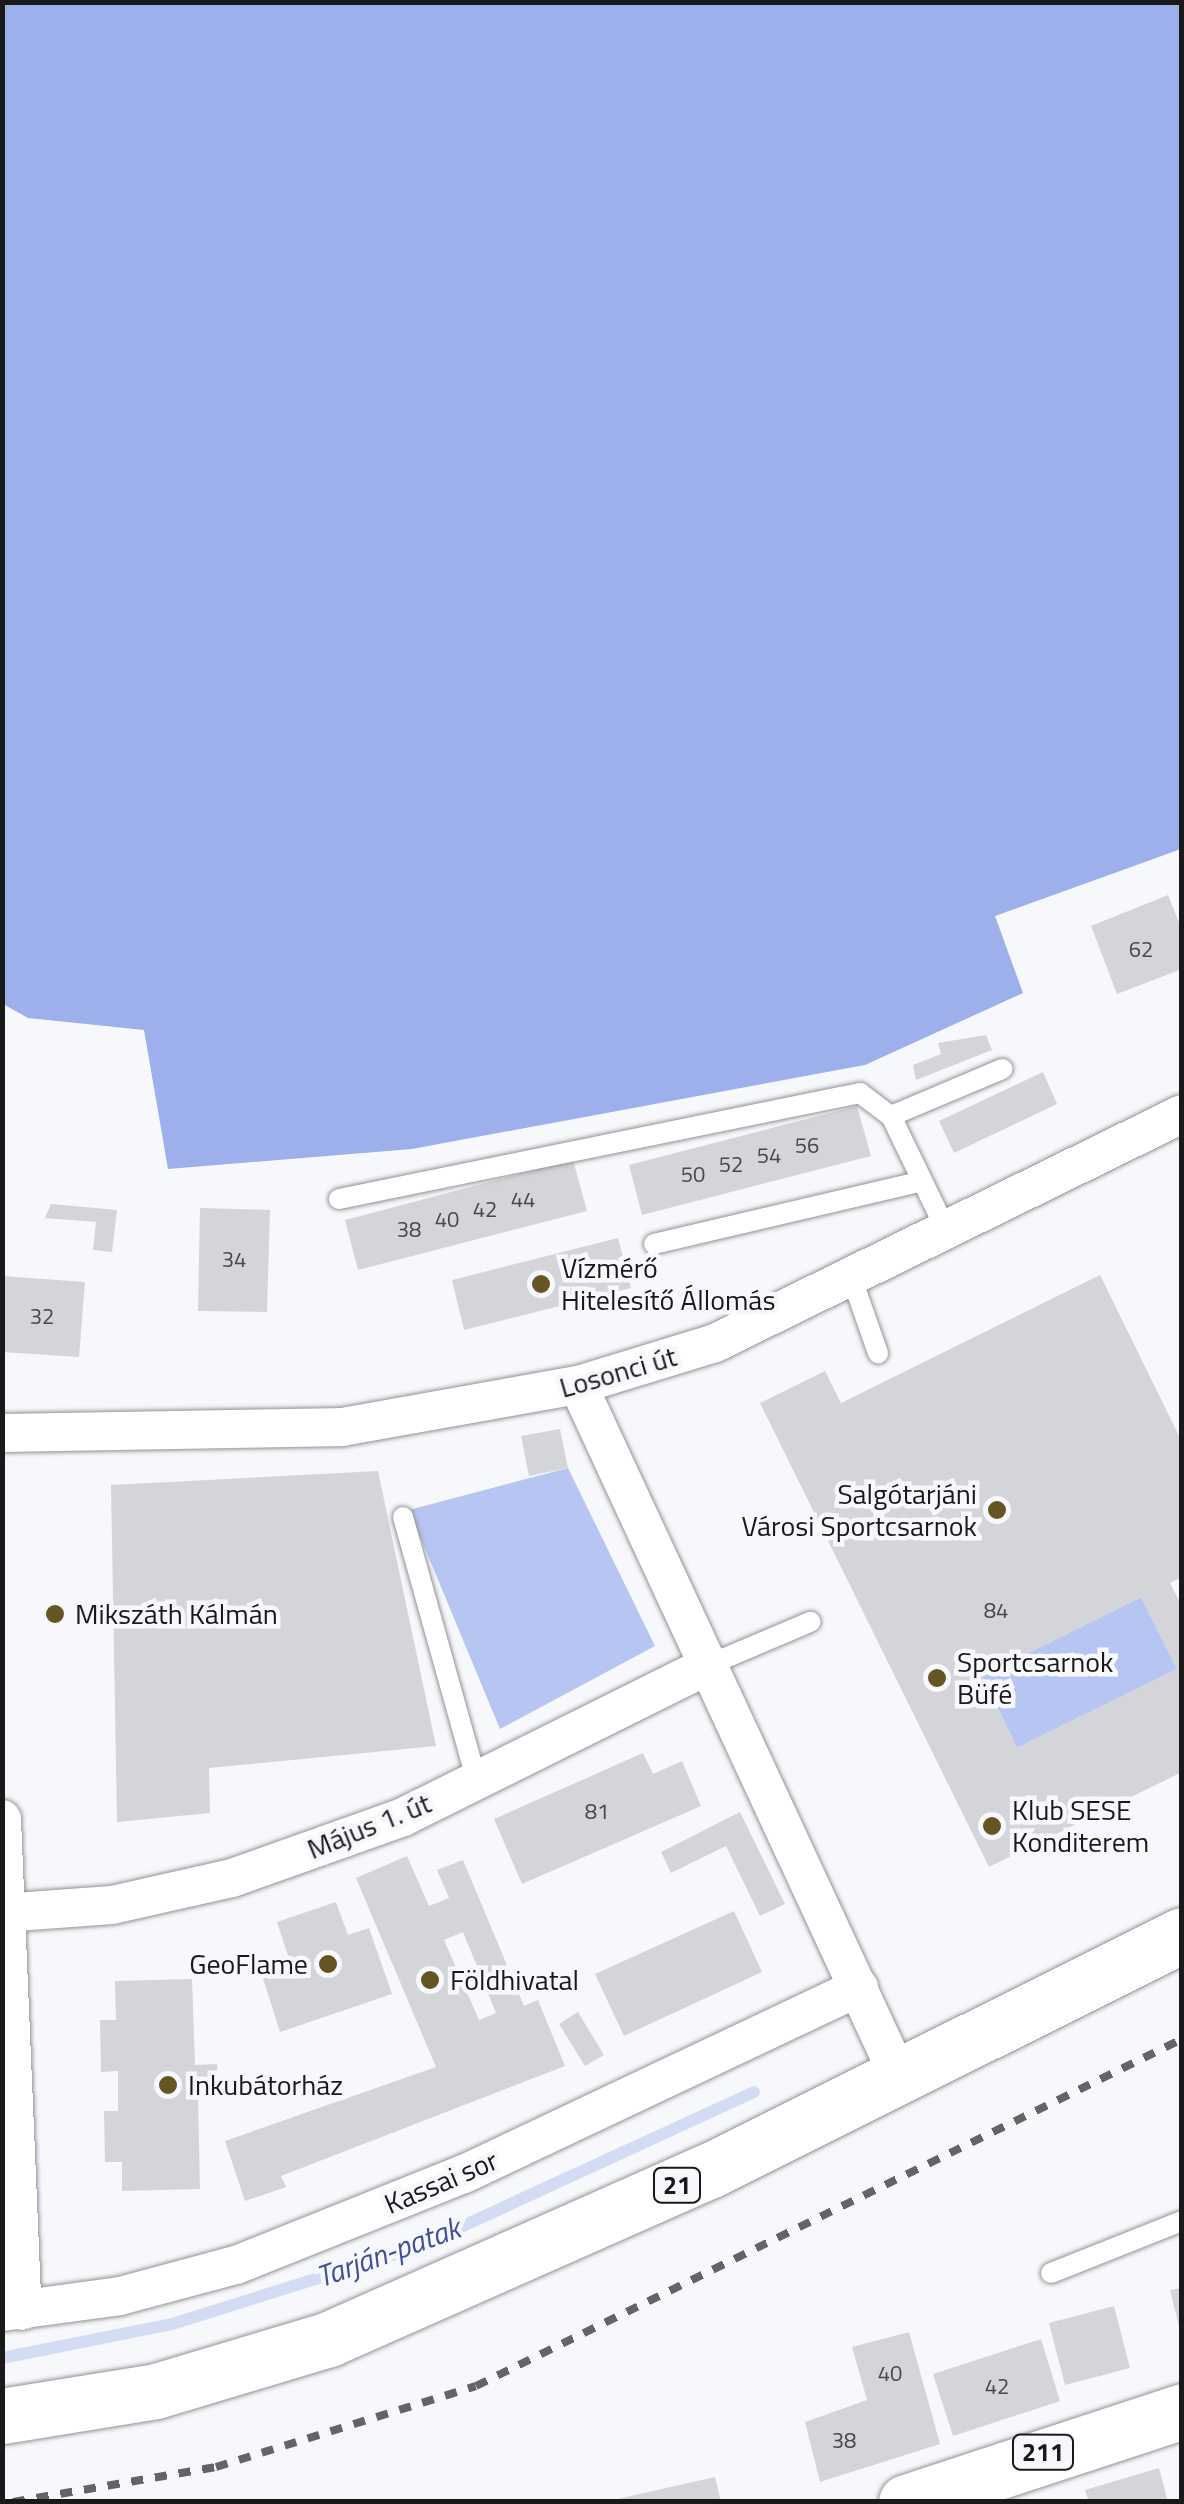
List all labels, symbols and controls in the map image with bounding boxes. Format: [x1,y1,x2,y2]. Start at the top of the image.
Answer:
house number: 62 [1129,937,1153,963]
house number: 56 [795,1133,819,1159]
house number: 54 [757,1143,781,1169]
house number: 52 [719,1152,743,1178]
house number: 50 [681,1162,705,1188]
house number: 44 [511,1187,535,1213]
house number: 42 [473,1197,497,1223]
house number: 40 [435,1207,459,1233]
house number: 38 [397,1217,421,1243]
house number: 34 [222,1247,246,1273]
place label: Vízmérő Hitelesítő Állomás [561,1251,775,1317]
marker: Vízmérő Hitelesítő Állomás [530,1273,552,1295]
house number: 32 [30,1304,54,1330]
street label: Losonci út [556,1339,680,1405]
place label: Salgótarjáni Városi Sportcsarnok [742,1477,977,1543]
marker: Salgótarjáni Városi Sportcsarnok [986,1499,1008,1521]
place label: Mikszáth Kálmán [75,1597,278,1631]
house number: 84 [984,1598,1008,1624]
marker: Mikszáth Kálmán [44,1603,66,1625]
place label: Sportcsarnok Büfé [957,1645,1113,1711]
marker: Sportcsarnok Büfé [926,1667,948,1689]
street label: Május 1. út [302,1786,436,1866]
place label: Klub SESE Konditerem [1012,1793,1149,1859]
house number: 81 [585,1799,609,1825]
marker: Klub SESE Konditerem [981,1815,1003,1837]
place label: GeoFlame [189,1947,308,1981]
marker: GeoFlame [317,1953,339,1975]
place label: Földhivatal [450,1963,579,1997]
marker: Földhivatal [419,1969,441,1991]
place label: Inkubátorház [188,2068,343,2102]
marker: Inkubátorház [157,2074,179,2096]
street label: Kassai sor [379,2143,503,2221]
road number: 21 [652,2165,702,2205]
water label: Tarján-patak [311,2209,465,2295]
house number: 40 [878,2361,902,2387]
house number: 42 [985,2374,1009,2400]
house number: 38 [832,2428,856,2454]
road number: 211 [1010,2432,1076,2472]

